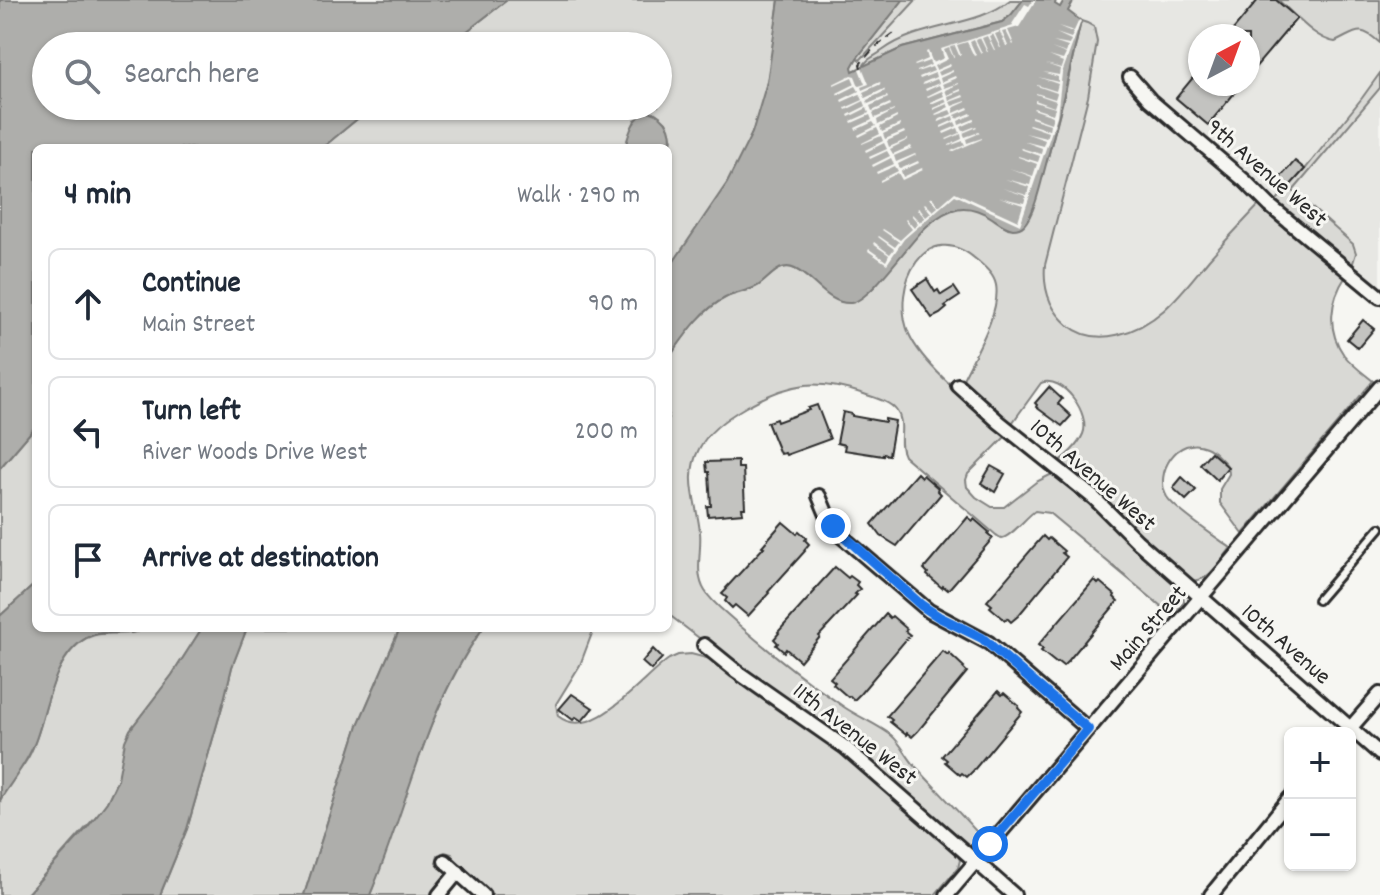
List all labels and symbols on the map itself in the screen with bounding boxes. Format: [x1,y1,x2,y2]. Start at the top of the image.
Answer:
north arrow [1188,24,1260,96]
street label: 9th Avenue West [1198,112,1334,237]
street label: 10th Avenue West [1021,412,1163,541]
route end [815,508,851,544]
street label: Main Street [1102,578,1197,680]
street label: 10th Avenue [1233,597,1337,694]
street label: 11th Avenue West [784,676,924,795]
route start [972,826,1008,862]

